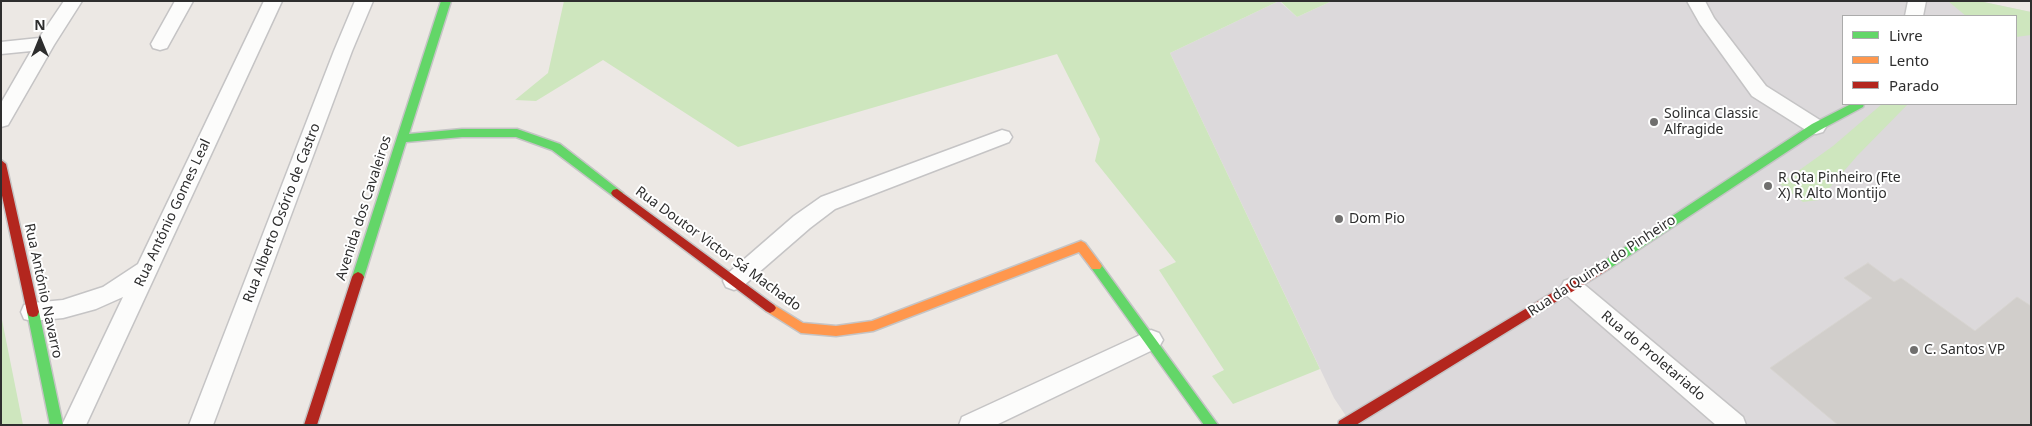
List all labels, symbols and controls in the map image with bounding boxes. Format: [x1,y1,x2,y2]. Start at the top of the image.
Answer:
north arrow [15,15,65,65]
text: N [34,15,46,34]
legend [1842,15,2017,105]
text: Livre [1889,25,1923,45]
text: Lento [1889,50,1929,70]
text: Parado [1889,75,1939,95]
place label: Solinca Classic Alfragide [1664,106,1758,138]
marker: Solinca Classic Alfragide [1648,116,1660,128]
street label: Rua Alberto Osório de Castro [240,121,324,305]
street label: Avenida dos Cavaleiros [333,133,395,283]
street label: Rua António Gomes Leal [131,136,215,290]
place label: R Qta Pinheiro (Fte X) R Alto Montijo [1778,170,1901,202]
marker: R Qta Pinheiro (Fte X) R Alto Montijo [1762,180,1774,192]
street label: Rua Doutor Victor Sá Machado [632,183,804,315]
place label: Dom Pio [1349,211,1405,227]
street label: Rua da Quinta do Pinheiro [1525,212,1679,320]
marker: Dom Pio [1333,213,1345,225]
street label: Rua António Navarro [20,222,66,360]
street label: Rua do Proletariado [1598,308,1708,404]
place label: C. Santos VP [1924,342,2005,358]
marker: C. Santos VP [1908,344,1920,356]

